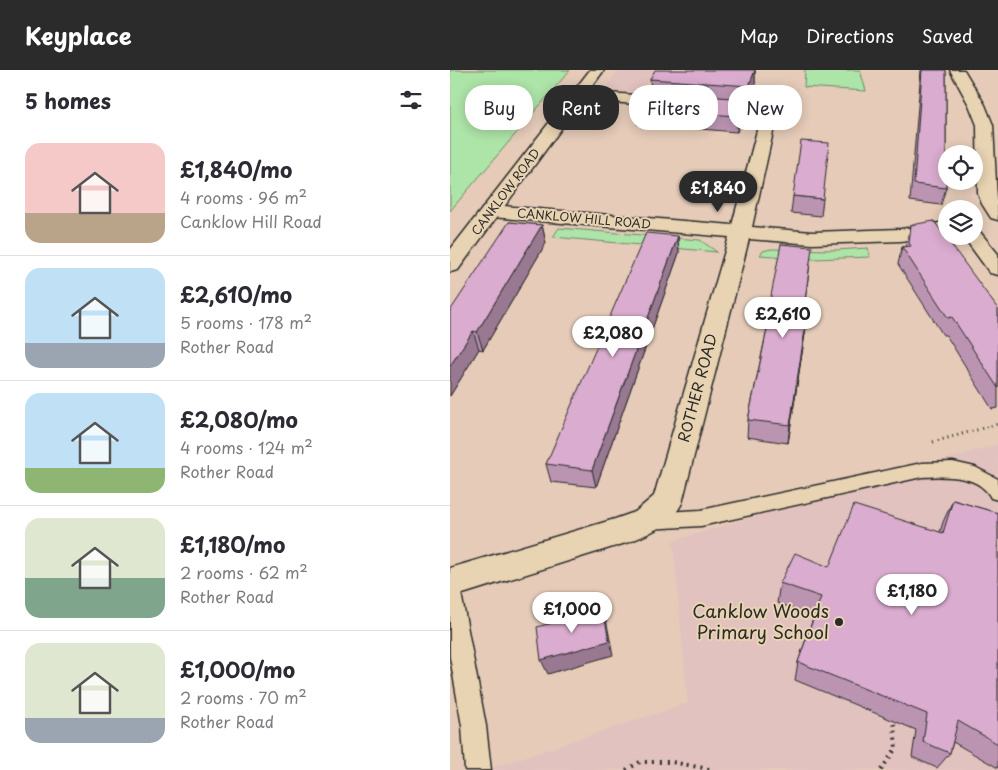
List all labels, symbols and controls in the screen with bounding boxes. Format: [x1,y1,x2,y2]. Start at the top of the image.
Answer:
text: Keyplace [25,17,132,53]
text: Map [740,22,778,49]
text: Directions [806,22,894,49]
text: Saved [922,22,973,49]
text: 5 homes [25,84,111,116]
chip: Buy [465,85,533,130]
chip: Rent [543,85,619,130]
chip: Filters [629,85,718,130]
chip: New [728,85,802,130]
icon: filters [397,86,425,114]
street label: CANKLOW ROAD [467,144,544,239]
map controls [938,145,983,245]
button: locate [938,145,983,190]
text: £1,840/mo [180,153,292,185]
icon: home [65,163,125,223]
pin: £1,840 [677,170,759,213]
text: £1,840 [690,175,746,199]
text: 4 rooms · 96 m² [180,185,307,209]
button: layers [938,200,983,245]
street label: CANKLOW HILL ROAD [516,203,652,233]
text: Canklow Hill Road [180,209,322,233]
text: £2,610/mo [180,278,292,310]
icon: home [65,288,125,348]
pin: £2,610 [742,296,824,339]
text: £2,610 [755,301,811,325]
text: 5 rooms · 178 m² [180,310,312,334]
pin: £2,080 [572,316,654,358]
text: £2,080 [583,320,643,344]
street label: ROTHER ROAD [671,331,722,445]
text: Rother Road [180,334,274,358]
text: £2,080/mo [180,403,298,435]
icon: home [65,413,125,473]
text: 4 rooms · 124 m² [180,435,313,459]
text: Rother Road [180,459,274,483]
text: £1,180/mo [180,528,285,560]
icon: home [65,538,125,598]
text: 2 rooms · 62 m² [180,560,308,584]
pin: £1,180 [871,574,953,616]
text: £1,180 [887,578,937,602]
text: Rother Road [180,584,274,608]
pin: £1,000 [531,592,613,634]
text: £1,000 [543,596,601,620]
place label: Canklow Woods Primary School [692,597,829,645]
marker: Canklow Woods Primary School [833,616,845,628]
text: £1,000/mo [180,653,295,685]
icon: home [65,663,125,723]
text: 2 rooms · 70 m² [180,685,307,709]
text: Rother Road [180,709,274,733]

